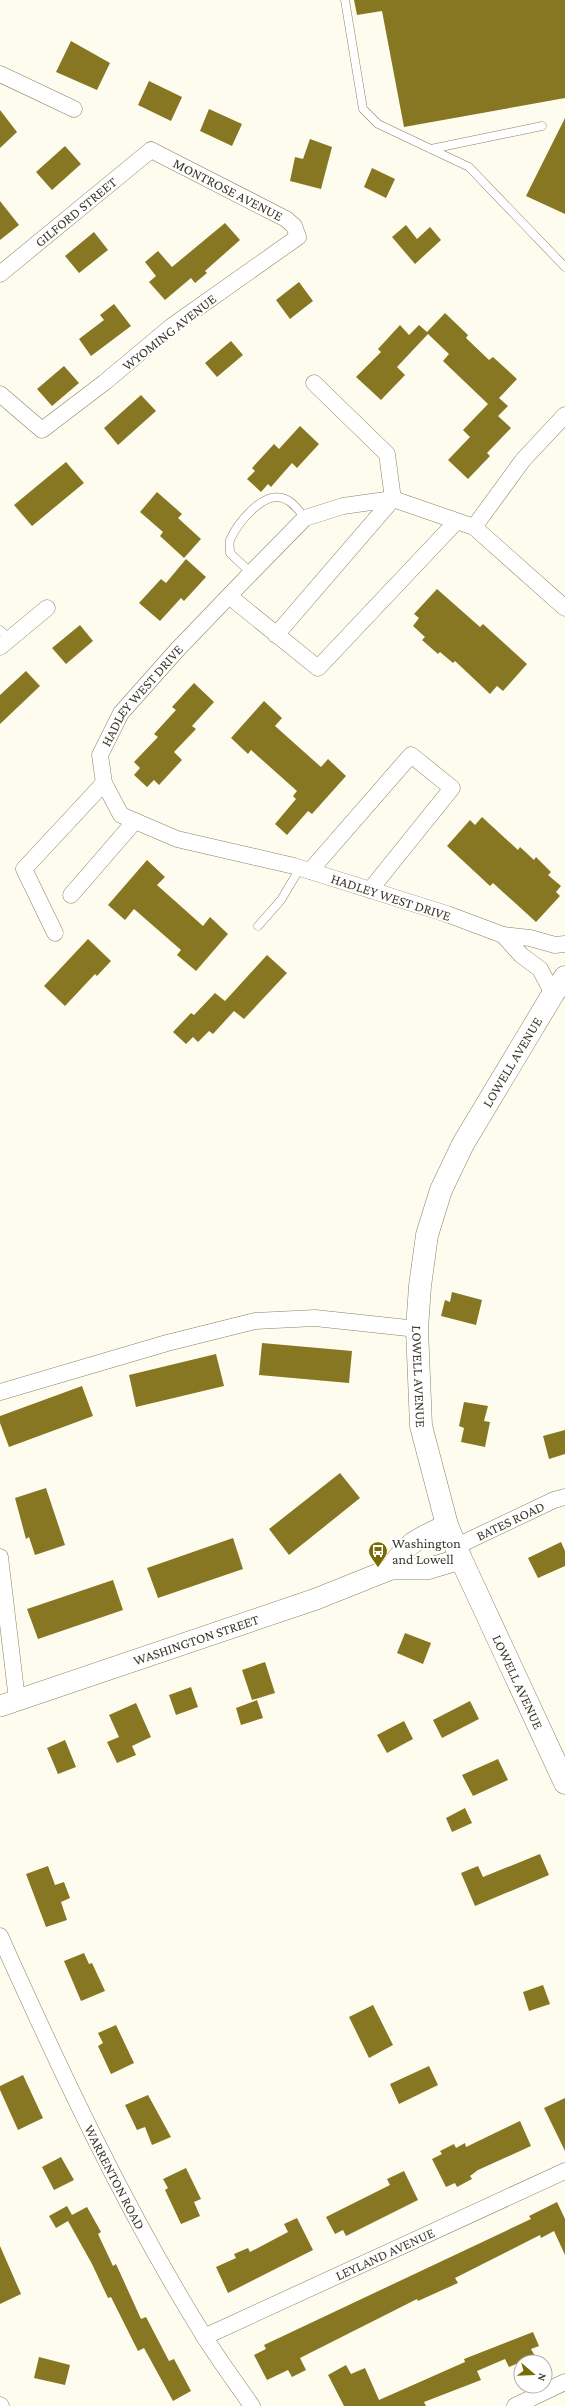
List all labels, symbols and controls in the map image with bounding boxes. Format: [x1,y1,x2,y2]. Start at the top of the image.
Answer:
street label: MONTROSE AVENUE [171,155,286,224]
street label: GILFORD STREET [32,173,120,250]
street label: WYOMING AVENUE [119,290,219,374]
street label: HADLEY WEST DRIVE [98,641,186,749]
street label: HADLEY WEST DRIVE [329,870,453,924]
street label: LOWELL AVENUE [479,1014,545,1110]
street label: LOWELL AVENUE [409,1325,429,1428]
street label: BATES ROAD [474,1498,547,1544]
place label: Washington and Lowell [392,1535,461,1567]
bus stop icon: Washington and Lowell [367,1540,389,1568]
street label: WASHINGTON STREET [131,1611,261,1668]
street label: LOWELL AVENUE [489,1632,547,1732]
street label: WARRENTON ROAD [81,2122,149,2232]
street label: LEYLAND AVENUE [333,2224,437,2284]
north arrow [513,2354,553,2394]
text: N [535,2372,549,2383]

